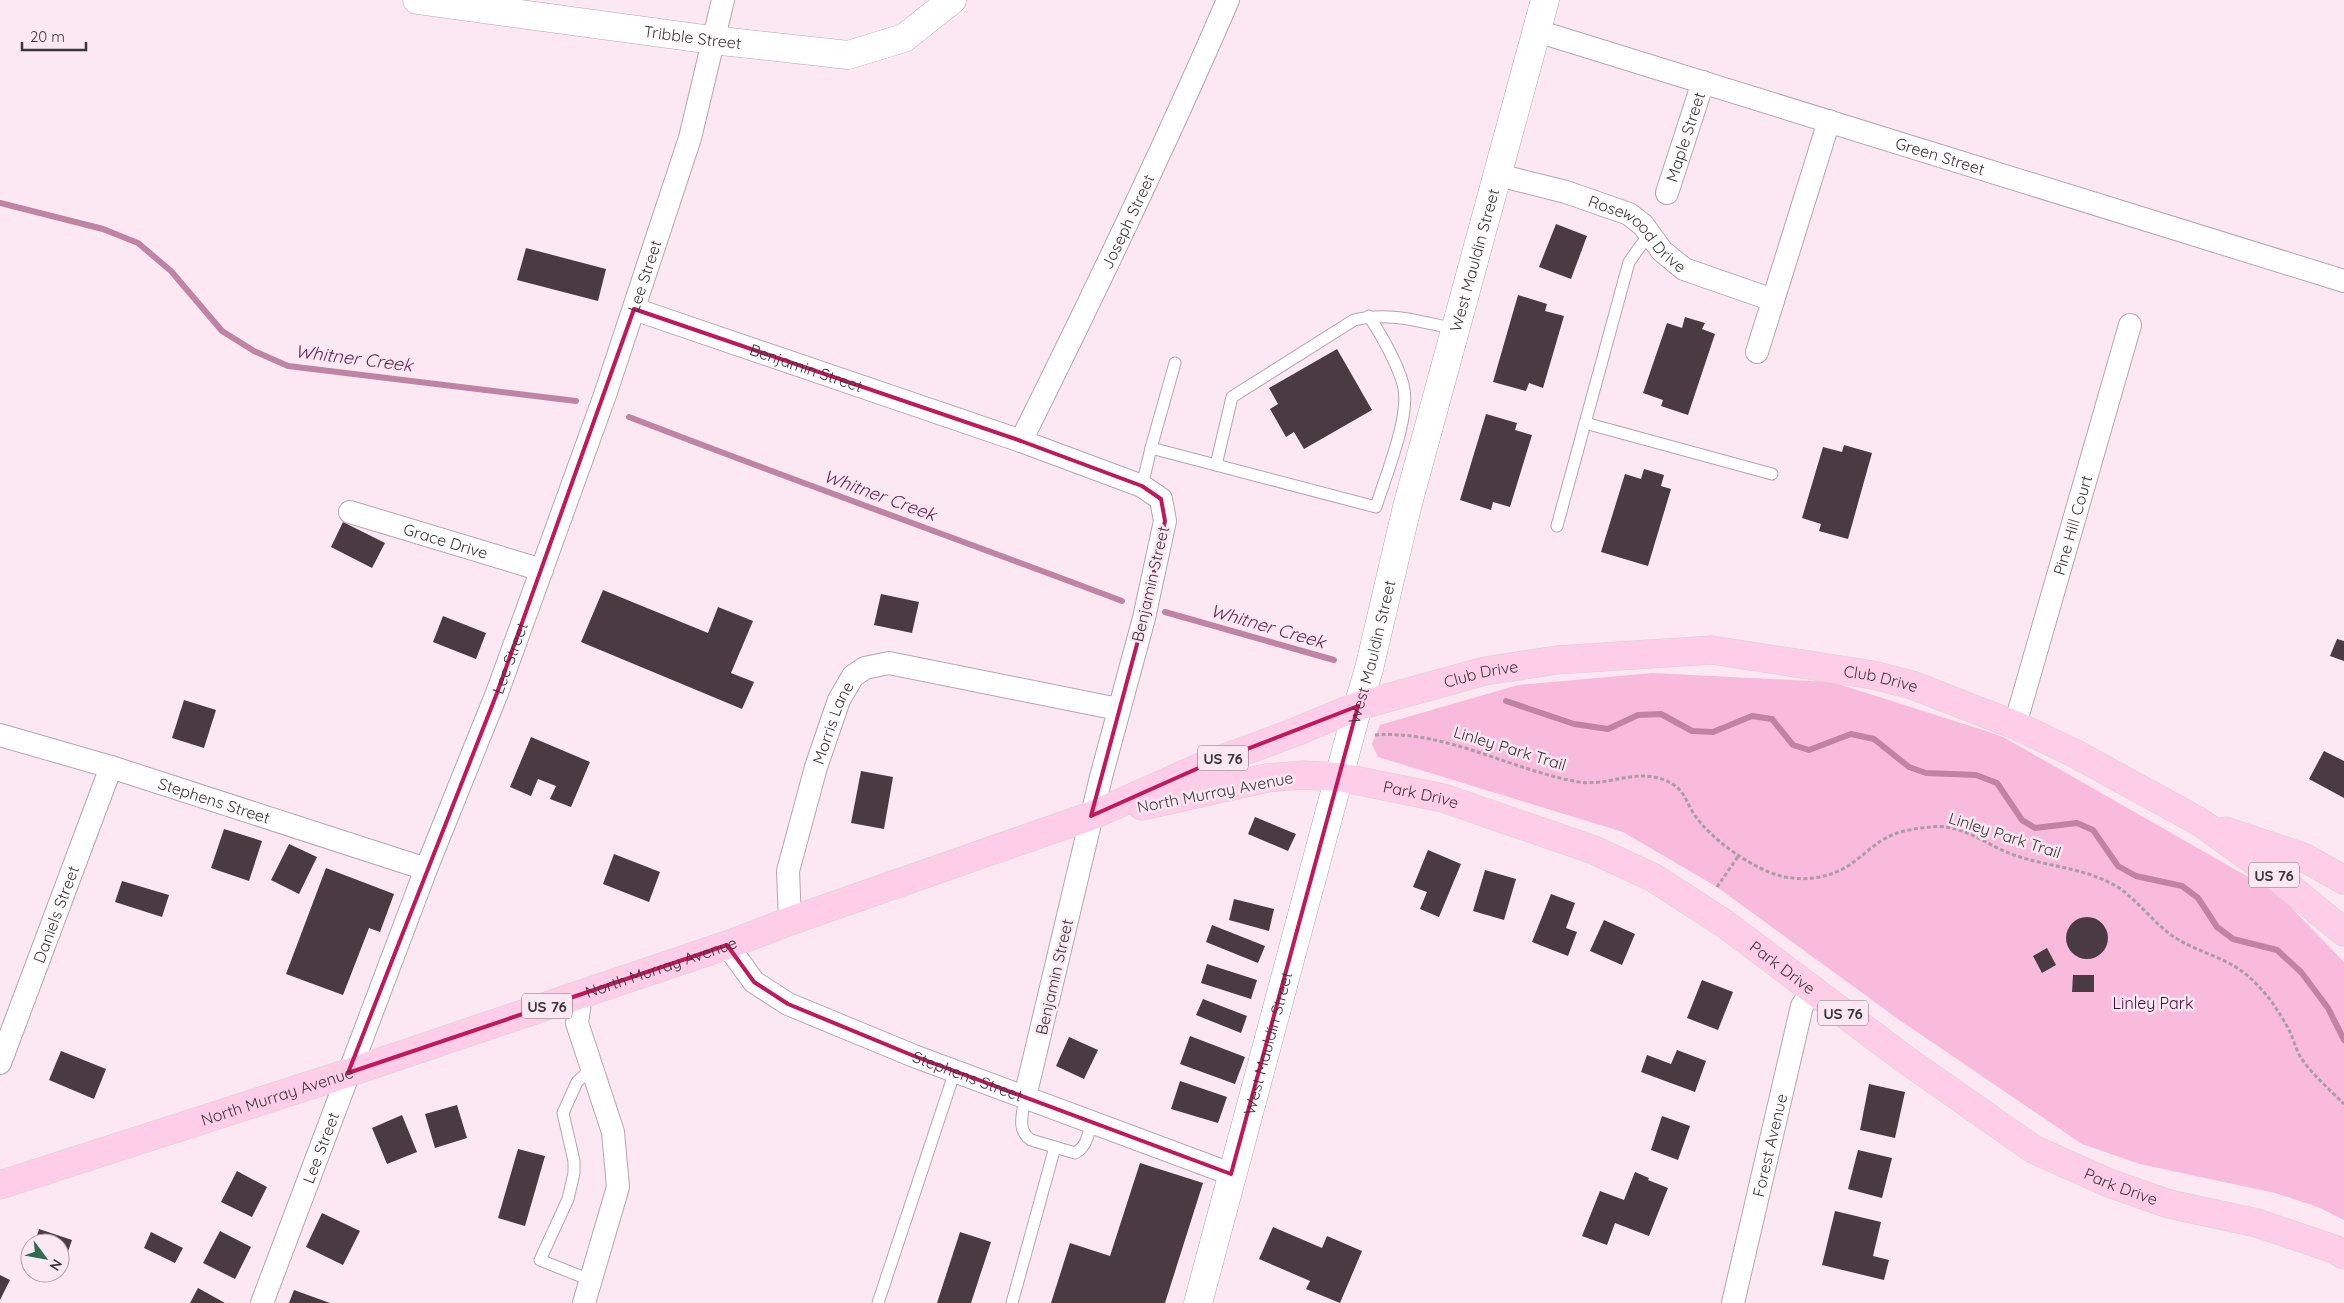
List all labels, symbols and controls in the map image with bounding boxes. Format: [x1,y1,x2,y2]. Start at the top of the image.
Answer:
scale bar [22,20,86,52]
street label: Tribble Street [642,21,742,53]
text: 20 m [30,27,65,46]
street label: Maple Street [1661,89,1709,184]
street label: Green Street [1893,133,1987,179]
street label: Joseph Street [1097,171,1159,272]
street label: West Mauldin Street [1445,186,1503,334]
street label: Rosewood Drive [1586,191,1690,277]
street label: Lee Street [623,237,666,315]
water label: Whitner Creek [294,339,415,377]
street label: Benjamin Street [747,339,865,396]
water label: Whitner Creek [821,464,941,526]
street label: Pine Hill Court [2049,473,2096,577]
street label: Grace Drive [401,519,490,563]
street label: Benjamin Street [1127,524,1173,644]
street label: West Mauldin Street [1344,578,1400,726]
water label: Whitner Creek [1208,599,1329,654]
street label: Lee Street [488,619,532,697]
street label: Club Drive [1442,656,1520,692]
street label: Club Drive [1842,661,1921,697]
street label: Morris Lane [808,678,858,767]
street label: Linley Park Trail [1451,721,1569,775]
road number: US 76 [1198,746,1248,770]
street label: North Murray Avenue [1135,767,1295,817]
street label: Stephens Street [156,773,273,828]
street label: Park Drive [1381,776,1461,813]
street label: Linley Park Trail [1946,807,2064,863]
road number: US 76 [2249,862,2299,888]
street label: Daniels Street [29,863,83,966]
street label: Benjamin Street [1031,917,1077,1037]
street label: North Murray Avenue [583,932,740,1002]
street label: Park Drive [1746,936,1819,998]
street label: West Mauldin Street [1239,969,1296,1117]
park label: Linley Park [2113,993,2194,1013]
road number: US 76 [522,994,572,1018]
road number: US 76 [1818,1000,1868,1026]
street label: Stephens Street [910,1046,1026,1106]
street label: North Murray Avenue [198,1062,356,1130]
street label: Forest Avenue [1748,1092,1791,1199]
street label: Lee Street [298,1109,343,1186]
street label: Park Drive [2081,1163,2160,1209]
north arrow [20,1233,70,1283]
text: N [46,1256,66,1274]

